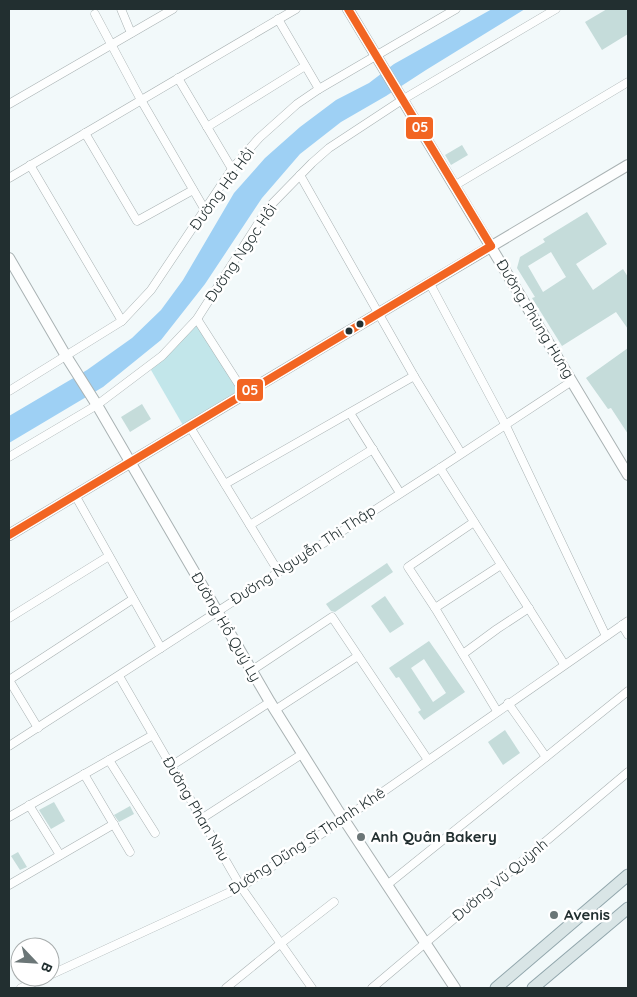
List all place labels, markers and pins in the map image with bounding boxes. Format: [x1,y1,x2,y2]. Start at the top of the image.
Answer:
unlabelled marker [355,319,365,329]
unlabelled marker [344,326,354,336]
place label: Anh Quân Bakery [371,827,497,846]
marker: Anh Quân Bakery [355,831,367,843]
place label: Avenis [564,905,610,924]
marker: Avenis [548,909,560,921]

